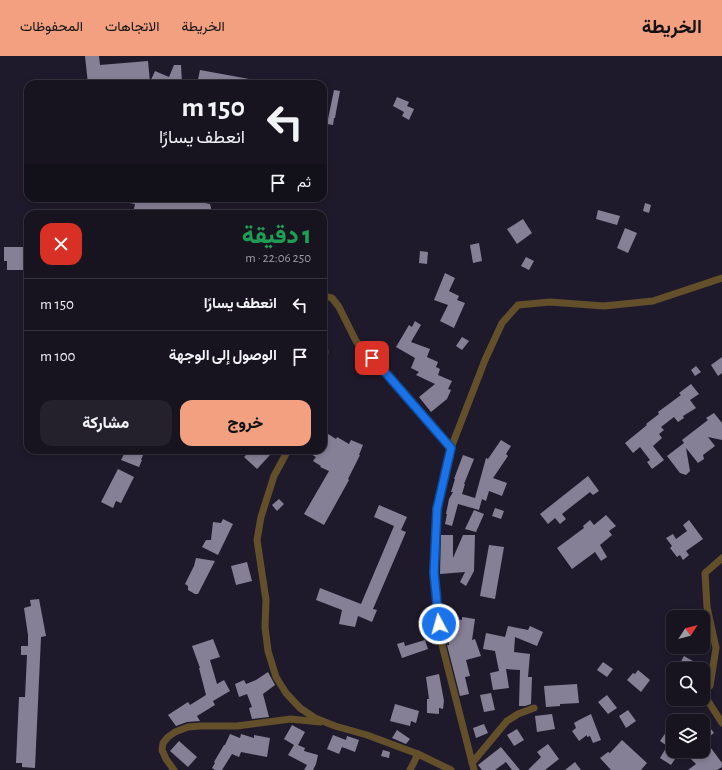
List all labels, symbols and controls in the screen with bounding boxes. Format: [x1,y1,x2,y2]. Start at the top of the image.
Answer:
text: الخريطة [642,18,702,37]
text: المحفوظات [20,20,83,34]
text: الاتجاهات [105,20,159,34]
text: الخريطة [181,20,225,34]
text: 150 m [181,94,245,122]
icon: left [259,96,311,148]
text: انعطف يسارًا [159,129,245,147]
icon: arrive [267,172,289,194]
text: ثم [297,175,311,190]
button: close [40,223,82,265]
text: 1 دقيقة [242,224,311,248]
text: 250 m · 22:06 [245,252,311,265]
icon: left [289,294,311,316]
text: انعطف يسارًا [204,296,277,311]
text: 150 m [40,297,74,312]
pin [355,341,389,375]
icon: arrive [289,346,311,368]
icon: arrive [361,347,383,369]
text: الوصول إلى الوجهة [169,348,277,363]
text: 100 m [40,349,76,364]
button: مشاركة [40,400,172,446]
button: خروج [180,400,311,446]
position arrow [418,603,460,645]
north arrow [666,610,710,654]
map controls [666,610,710,758]
button: search [666,662,710,706]
button: layers [666,714,710,758]

